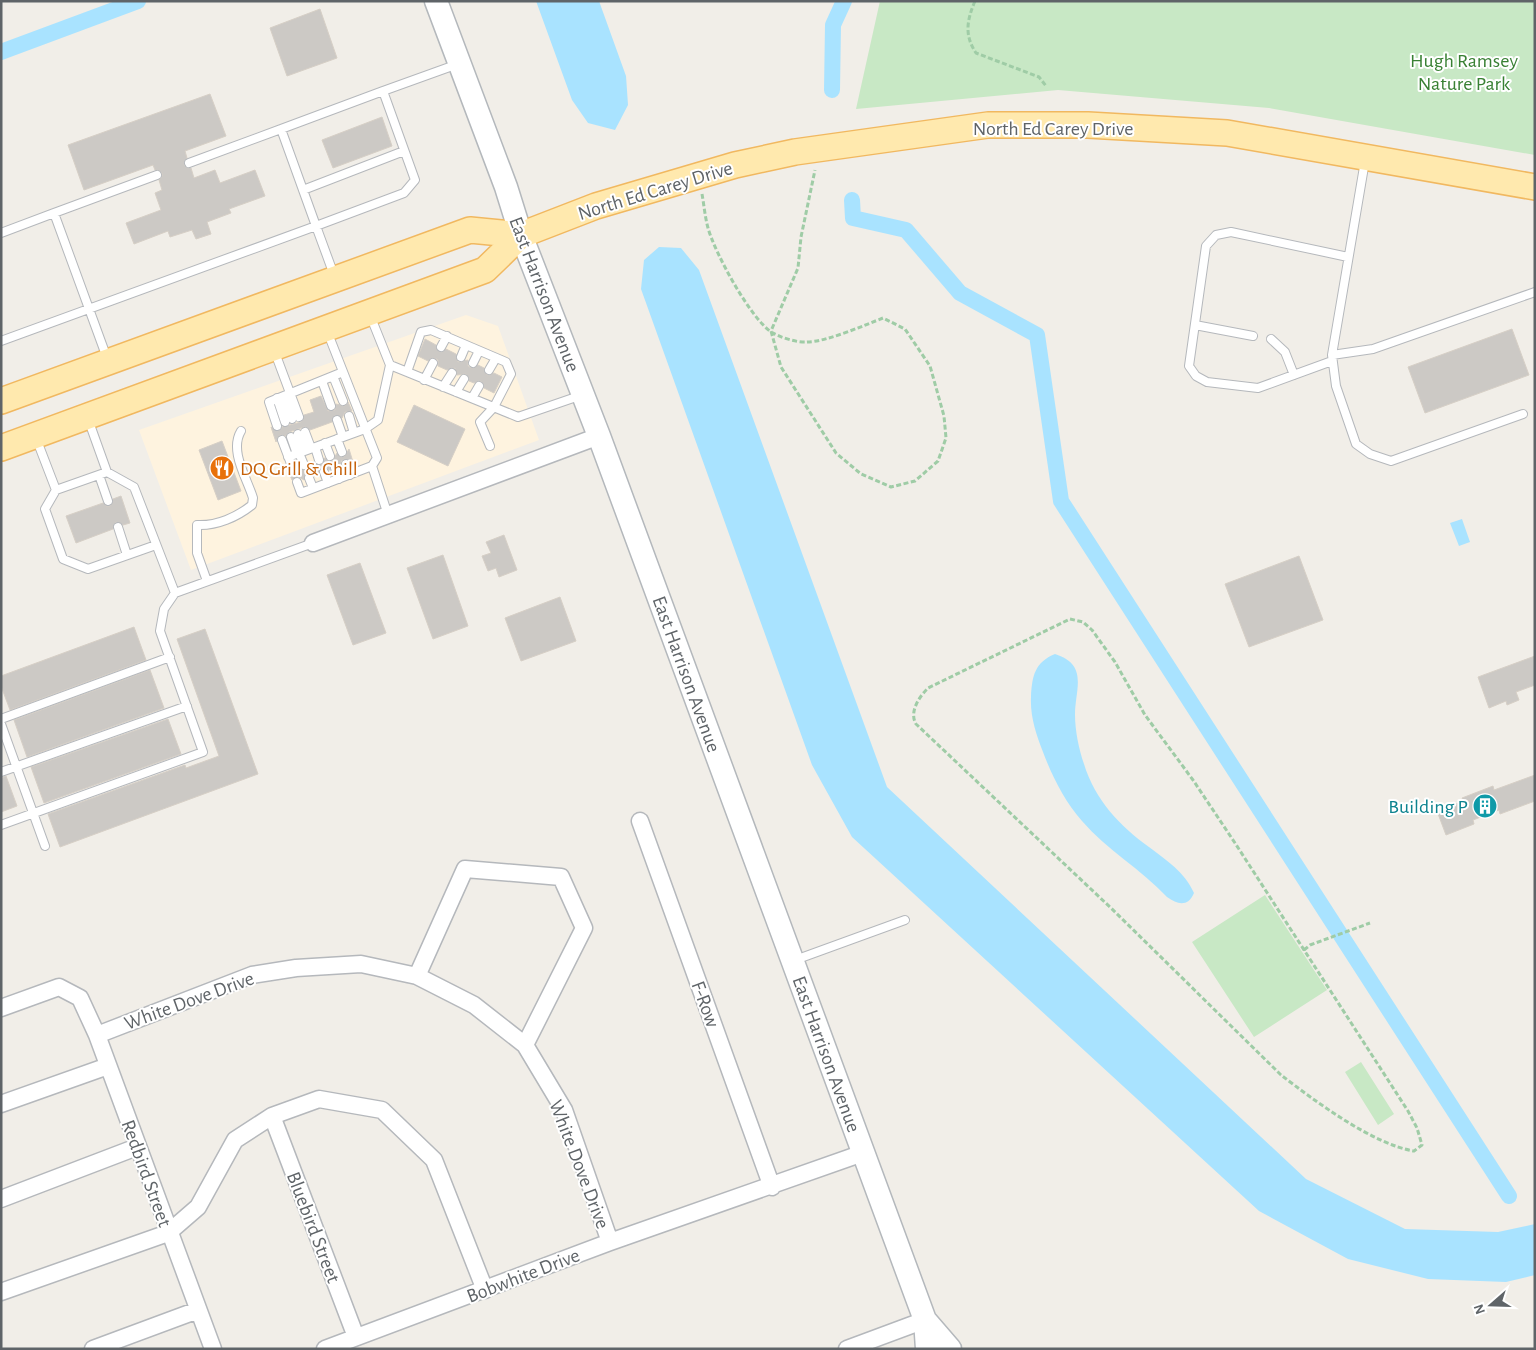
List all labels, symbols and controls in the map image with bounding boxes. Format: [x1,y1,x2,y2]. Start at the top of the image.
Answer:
park label: Hugh Ramsey Nature Park [1410,51,1518,94]
street label: North Ed Carey Drive [973,119,1133,139]
street label: North Ed Carey Drive [576,158,735,224]
street label: East Harrison Avenue [505,214,583,375]
restaurant icon: DQ Grill & Chill [209,455,235,481]
place label: DQ Grill & Chill [240,459,358,479]
street label: East Harrison Avenue [649,594,724,755]
building icon: Building P [1472,793,1498,819]
place label: Building P [1388,797,1468,817]
street label: White Dove Drive [122,968,257,1034]
street label: East Harrison Avenue [789,974,864,1135]
street label: F-Row [688,979,723,1031]
street label: White Dove Drive [545,1097,613,1232]
street label: Redbird Street [117,1117,175,1230]
street label: Bluebird Street [283,1169,344,1286]
street label: Bobwhite Drive [464,1245,583,1307]
north arrow [1466,1280,1516,1330]
text: N [1471,1302,1488,1316]

